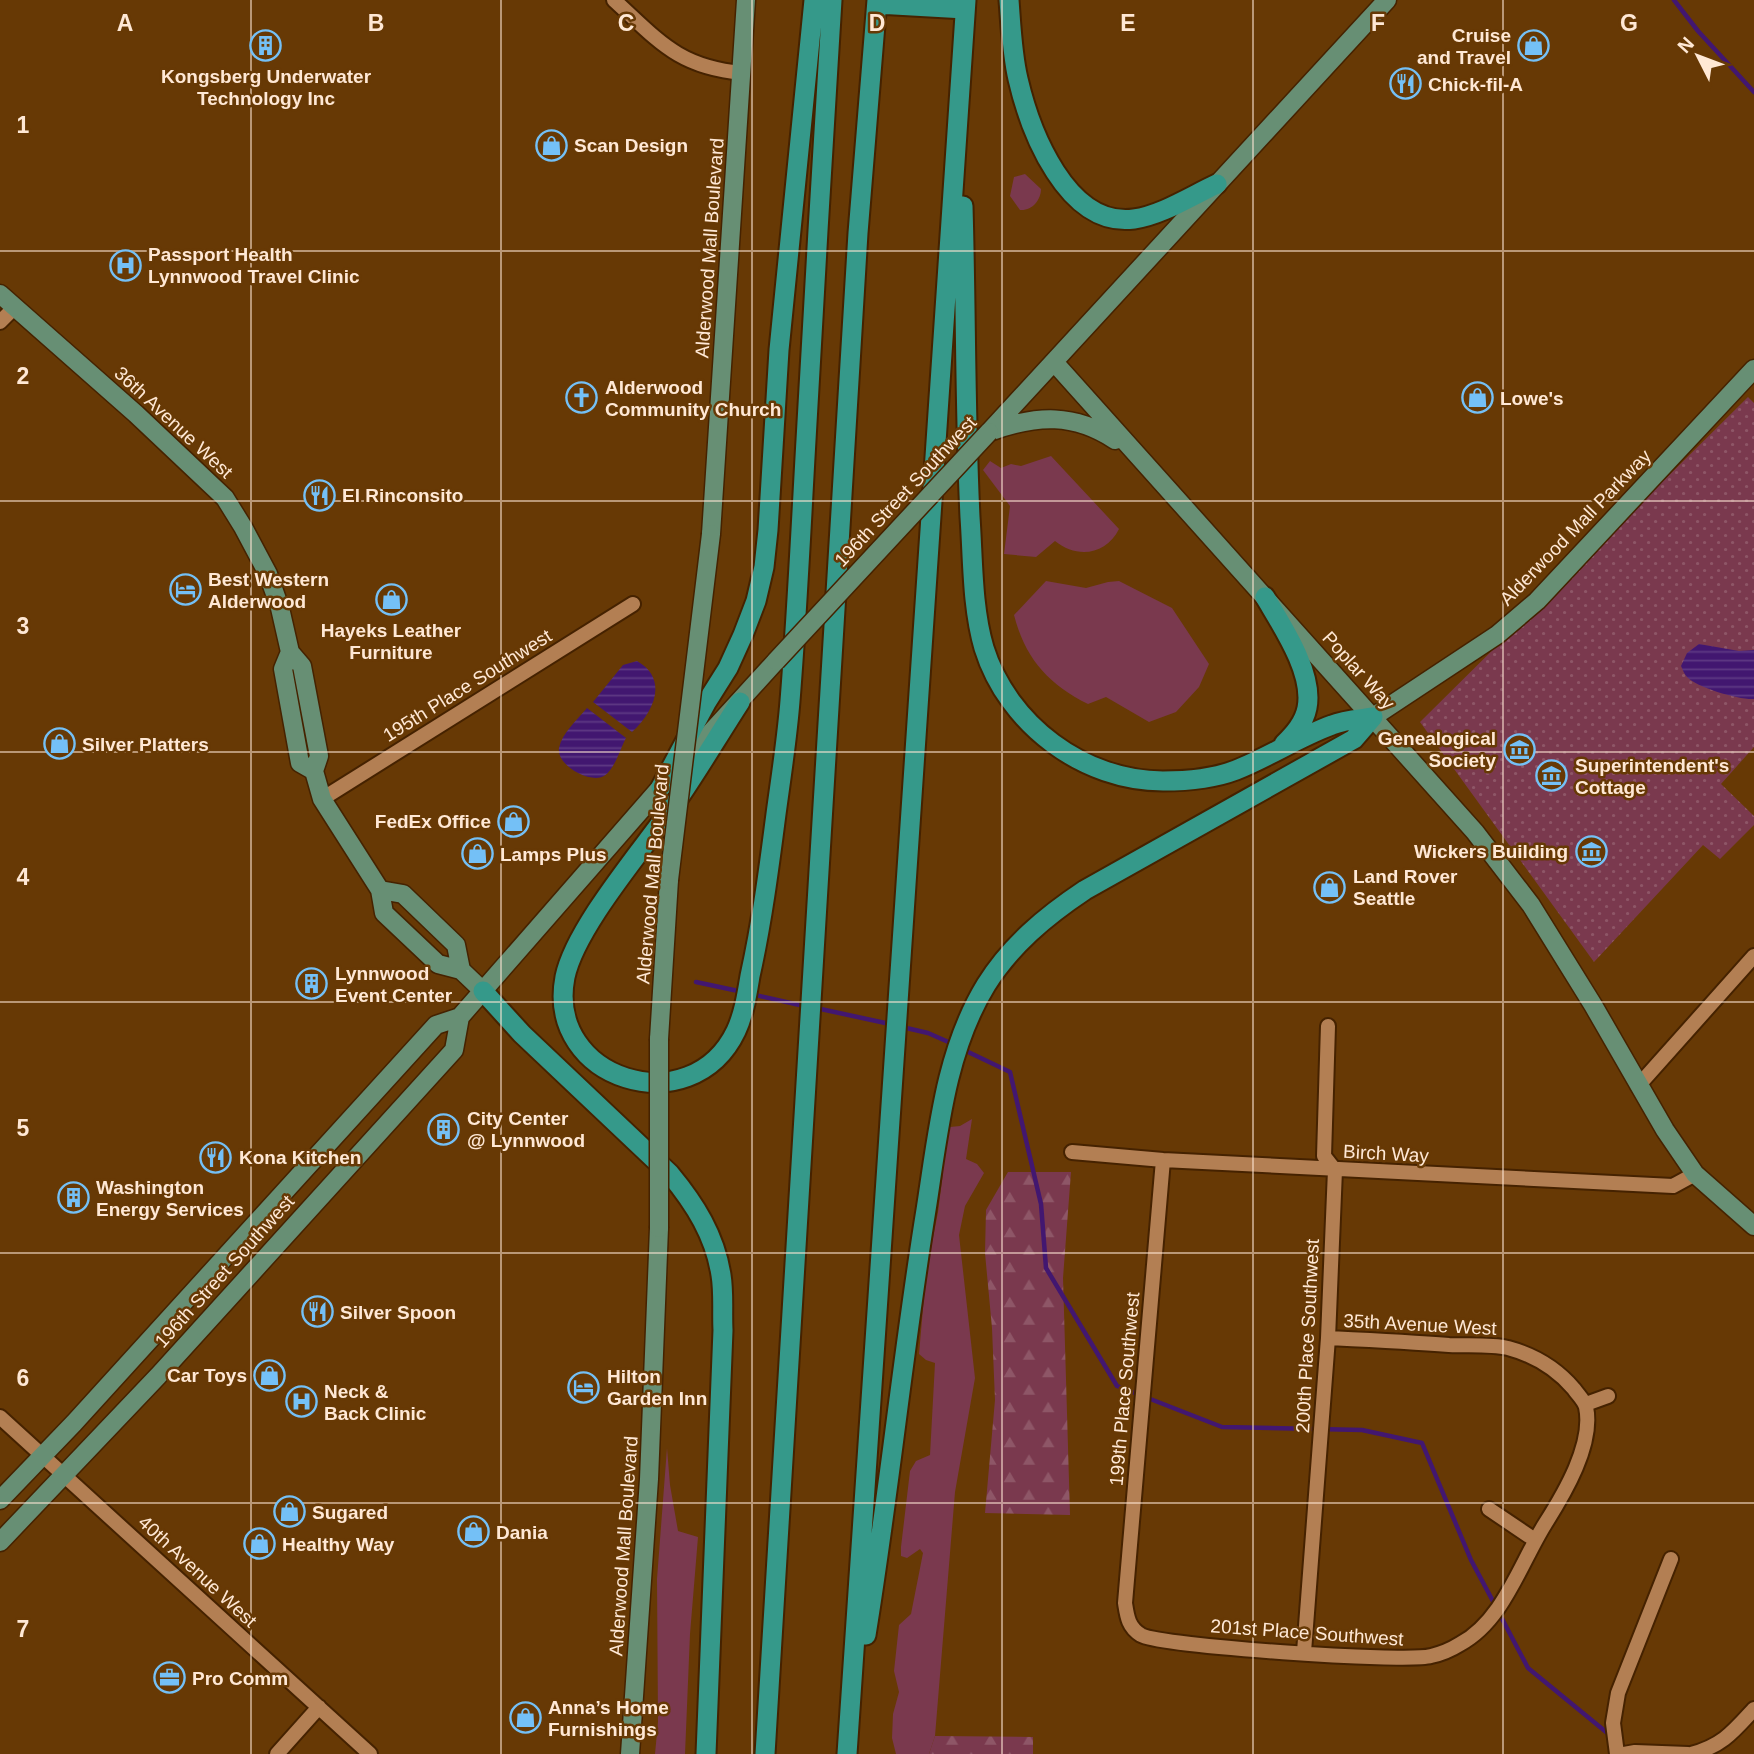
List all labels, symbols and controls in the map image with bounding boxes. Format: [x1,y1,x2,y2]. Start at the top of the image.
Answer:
text: A [117,10,133,36]
text: B [368,10,384,36]
text: C [618,10,634,36]
text: D [869,10,885,36]
text: E [1120,10,1136,36]
text: F [1371,10,1385,36]
text: G [1620,10,1638,36]
north arrow [1663,21,1733,91]
place label: Cruise and Travel [1417,25,1511,68]
building icon: Kongsberg Underwater Technology Inc [249,28,283,62]
shop icon: Cruise and Travel [1517,29,1551,63]
text: N [1673,33,1698,57]
place label: Kongsberg Underwater Technology Inc [161,66,372,109]
restaurant icon: Chick-fil-A [1388,67,1422,101]
place label: Chick-fil-A [1428,74,1523,95]
text: 1 [17,112,30,138]
shop icon: Scan Design [534,128,568,162]
place label: Scan Design [574,135,688,156]
street label: Alderwood Mall Boulevard [691,137,728,359]
place label: Passport Health Lynnwood Travel Clinic [148,244,360,287]
hospital icon: Passport Health Lynnwood Travel Clinic [108,248,142,282]
street label: 36th Avenue West [110,362,237,483]
text: 2 [17,363,29,389]
place label: Alderwood Community Church [605,377,781,420]
church icon: Alderwood Community Church [565,381,599,415]
shop icon: Lowe's [1460,381,1494,415]
place label: Lowe's [1500,388,1564,409]
street label: 196th Street Southwest [830,411,981,571]
street label: Alderwood Mall Parkway [1496,445,1656,609]
restaurant icon: El Rinconsito [302,478,336,512]
place label: El Rinconsito [342,485,463,506]
place label: Best Western Alderwood [208,569,329,612]
hotel icon: Best Western Alderwood [168,573,202,607]
shop icon: Hayeks Leather Furniture [374,582,408,616]
text: 3 [17,613,29,639]
place label: Hayeks Leather Furniture [321,620,462,663]
street label: 195th Place Southwest [379,625,556,746]
street label: Poplar Way [1318,627,1399,714]
shop icon: Silver Platters [42,727,76,761]
place label: Genealogical Society [1378,728,1496,771]
museum icon: Genealogical Society [1502,732,1536,766]
place label: Silver Platters [82,734,209,755]
place label: Superintendent's Cottage [1575,755,1729,798]
museum icon: Superintendent's Cottage [1535,759,1569,793]
street label: Alderwood Mall Boulevard [632,763,673,985]
shop icon: FedEx Office [497,804,531,838]
place label: FedEx Office [375,811,491,832]
museum icon: Wickers Building [1574,834,1608,868]
shop icon: Lamps Plus [460,837,494,871]
place label: Wickers Building [1414,841,1568,862]
place label: Lamps Plus [500,844,607,865]
text: 4 [17,864,30,890]
place label: Land Rover Seattle [1353,866,1458,909]
shop icon: Land Rover Seattle [1313,870,1347,904]
place label: Lynnwood Event Center [335,963,453,1006]
building icon: Lynnwood Event Center [295,967,329,1001]
place label: City Center @ Lynnwood [467,1108,585,1151]
building icon: City Center @ Lynnwood [427,1112,461,1146]
text: 5 [17,1115,30,1141]
restaurant icon: Kona Kitchen [199,1140,233,1174]
street label: Birch Way [1343,1141,1430,1166]
place label: Kona Kitchen [239,1147,361,1168]
place label: Washington Energy Services [96,1177,244,1220]
building icon: Washington Energy Services [56,1181,90,1215]
street label: 196th Street Southwest [150,1190,299,1352]
street label: 200th Place Southwest [1292,1238,1323,1434]
street label: 199th Place Southwest [1106,1291,1143,1487]
restaurant icon: Silver Spoon [300,1295,334,1329]
place label: Silver Spoon [340,1302,456,1323]
street label: 35th Avenue West [1343,1310,1498,1339]
shop icon: Car Toys [253,1358,287,1392]
text: 6 [17,1365,29,1391]
place label: Car Toys [167,1365,247,1386]
place label: Hilton Garden Inn [607,1366,707,1409]
hotel icon: Hilton Garden Inn [567,1370,601,1404]
place label: Neck & Back Clinic [324,1381,427,1424]
hospital icon: Neck & Back Clinic [284,1385,318,1419]
street label: Alderwood Mall Boulevard [605,1435,642,1657]
shop icon: Sugared [272,1495,306,1529]
place label: Sugared [312,1502,388,1523]
street label: 40th Avenue West [134,1511,261,1632]
shop icon: Dania [456,1515,490,1549]
place label: Dania [496,1522,548,1543]
shop icon: Healthy Way [242,1527,276,1561]
place label: Healthy Way [282,1534,395,1555]
street label: 201st Place Southwest [1210,1615,1405,1650]
text: 7 [17,1616,29,1642]
office icon: Pro Comm [152,1661,186,1695]
place label: Pro Comm [192,1668,288,1689]
place label: Anna’s Home Furnishings [548,1697,669,1740]
shop icon: Anna’s Home Furnishings [508,1701,542,1735]

